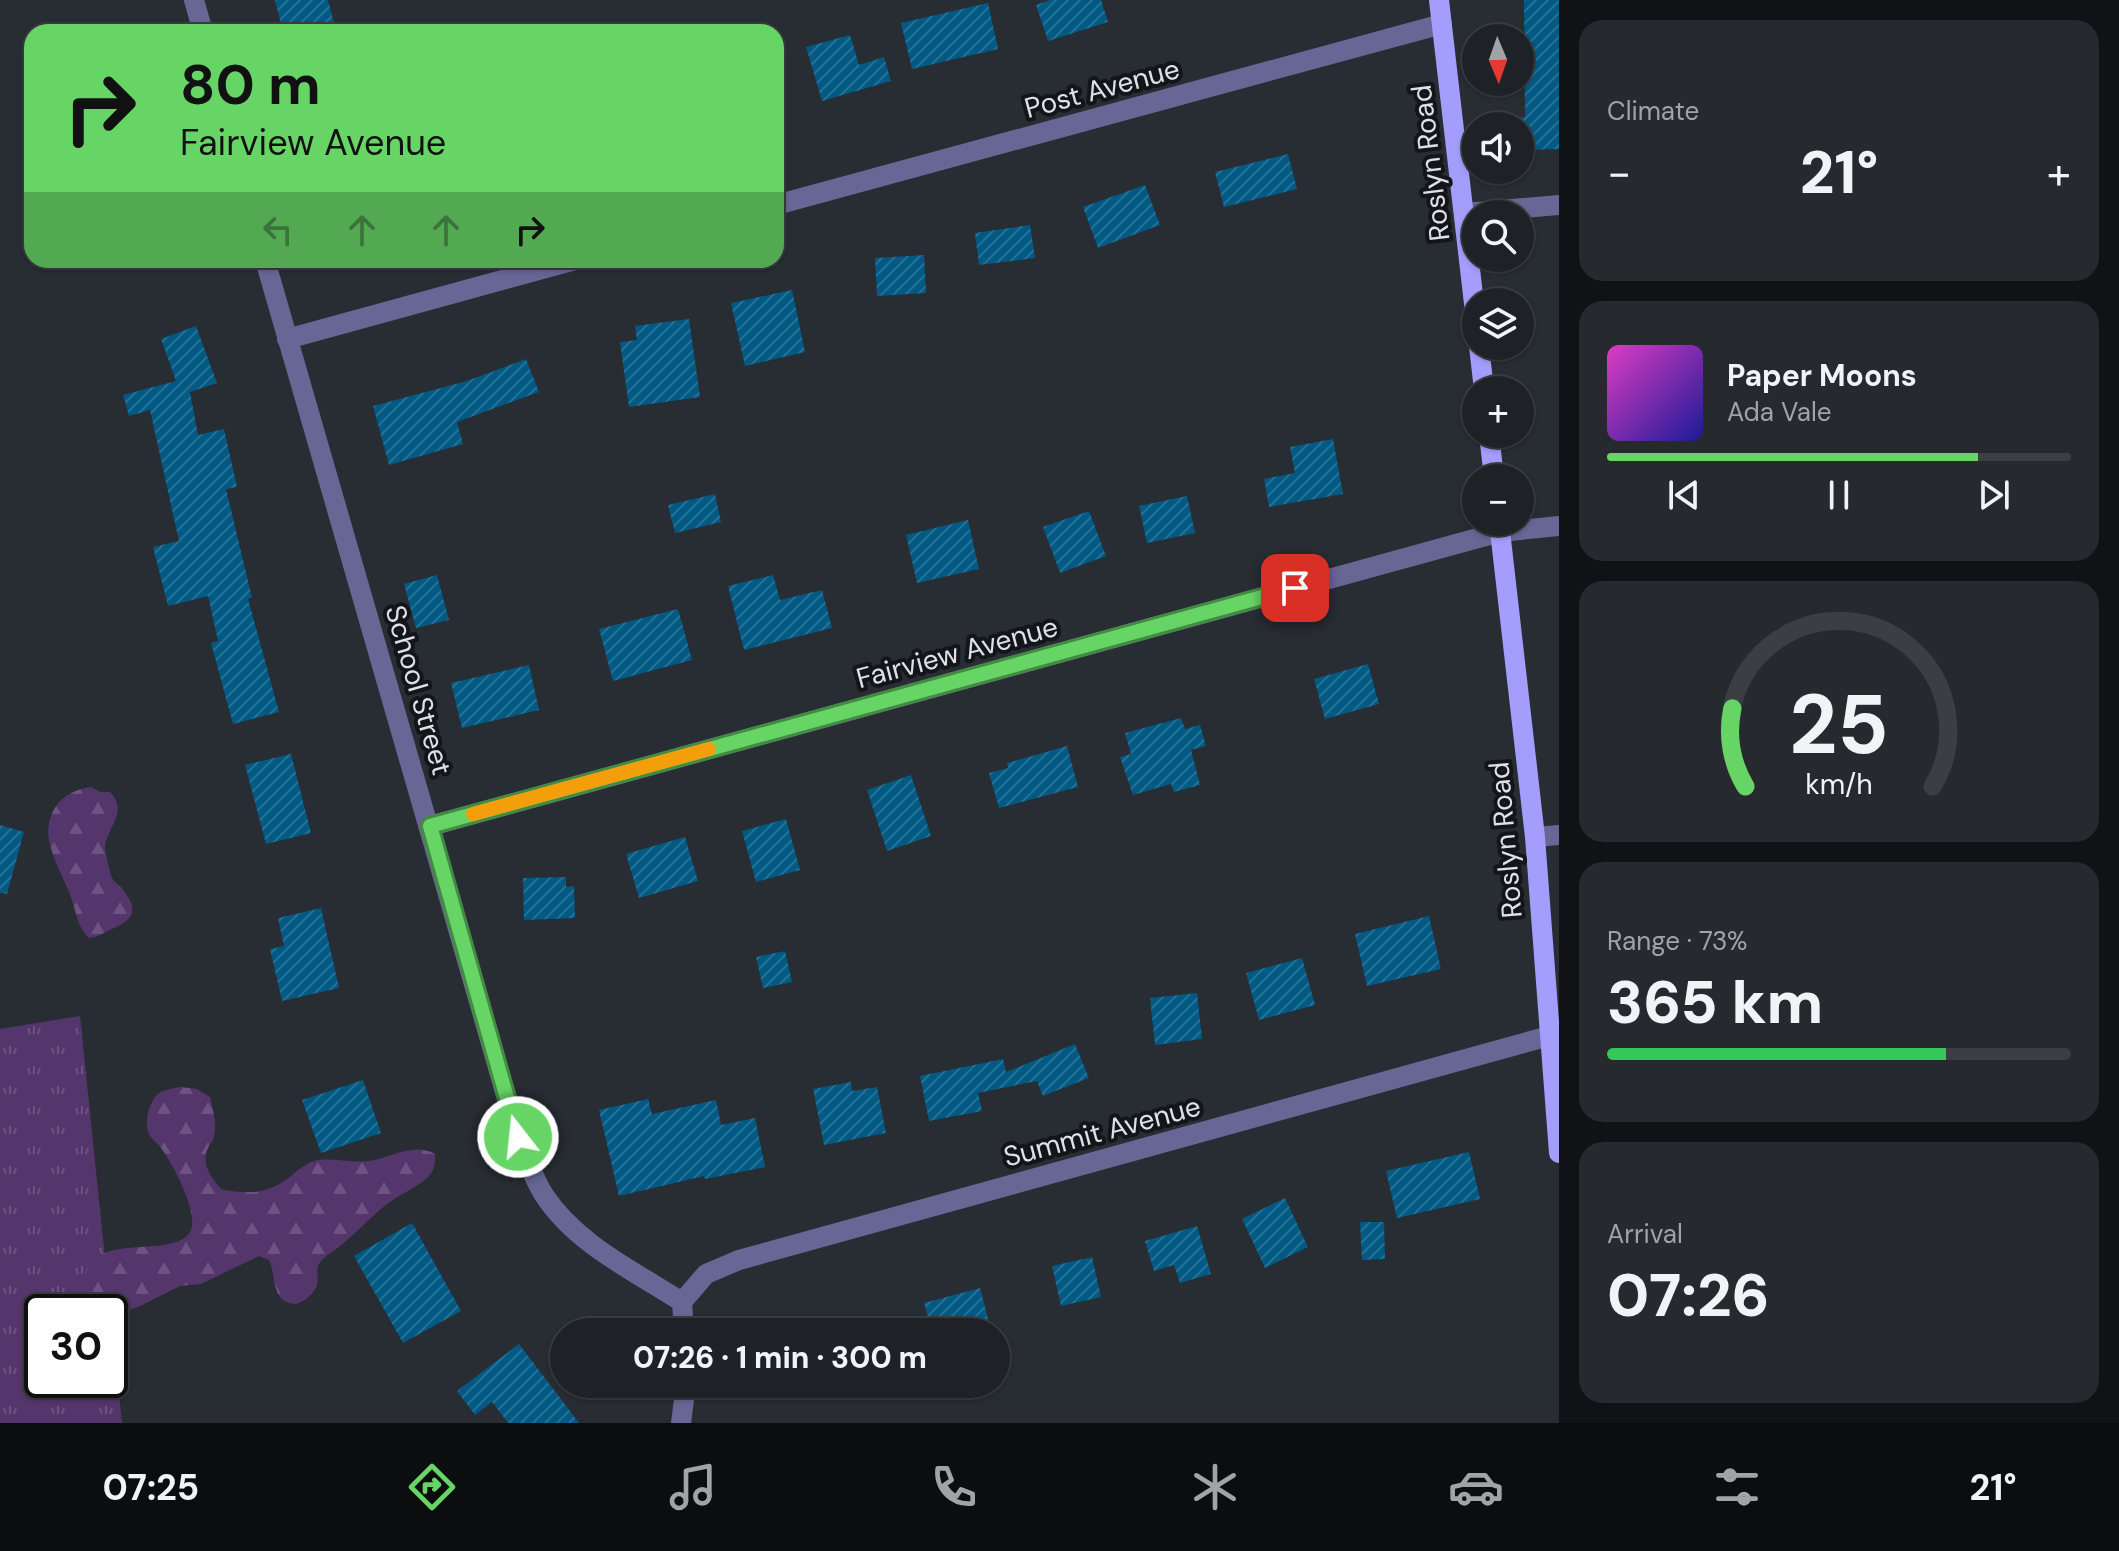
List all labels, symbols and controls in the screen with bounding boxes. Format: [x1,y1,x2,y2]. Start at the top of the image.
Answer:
north arrow [1462,24,1534,96]
map controls [1462,24,1534,536]
text: 80 m [180,48,321,121]
street label: Post Avenue [1021,50,1184,127]
icon: right [48,56,152,160]
street label: Roslyn Road [1403,83,1458,243]
text: Climate [1607,94,1699,128]
button: sound [1462,112,1534,184]
text: Fairview Avenue [180,119,446,166]
text: 21° [1800,133,1878,212]
text: − [1607,144,1631,202]
text: + [2047,144,2071,202]
button: search [1462,200,1534,272]
icon: left [256,208,300,252]
icon: ahead [340,208,384,252]
icon: ahead [424,208,468,252]
icon: right [508,208,552,252]
button: layers [1462,288,1534,360]
text: Paper Moons [1727,356,1917,395]
button: + [1462,376,1534,448]
text: Ada Vale [1727,395,1832,429]
button: − [1462,464,1534,536]
icon: previous [1662,473,1706,517]
icon: pause [1817,473,1861,517]
icon: next [1972,473,2016,517]
pin [1261,554,1329,622]
icon: arrive [1273,566,1317,610]
street label: School Street [377,601,460,779]
street label: Fairview Avenue [852,608,1062,697]
text: 25 [1789,670,1889,779]
street label: Roslyn Road [1480,760,1531,920]
text: km/h [1805,767,1873,804]
text: Range · 73% [1607,924,1747,958]
text: 365 km [1607,963,1823,1042]
street label: Summit Avenue [1000,1087,1205,1176]
position arrow [476,1095,560,1179]
text: Arrival [1607,1217,1683,1251]
text: 07:26 [1607,1256,1770,1335]
speed limit sign: 30 [24,1294,128,1398]
text: 07:26 · 1 min · 300 m [633,1338,927,1377]
icon: directions [404,1459,460,1515]
icon: music [665,1459,721,1515]
icon: phone [926,1459,982,1515]
icon: climate [1187,1459,1243,1515]
icon: car [1448,1459,1504,1515]
icon: filters [1709,1459,1765,1515]
text: 07:25 [102,1464,199,1511]
text: 21° [1970,1464,2017,1511]

